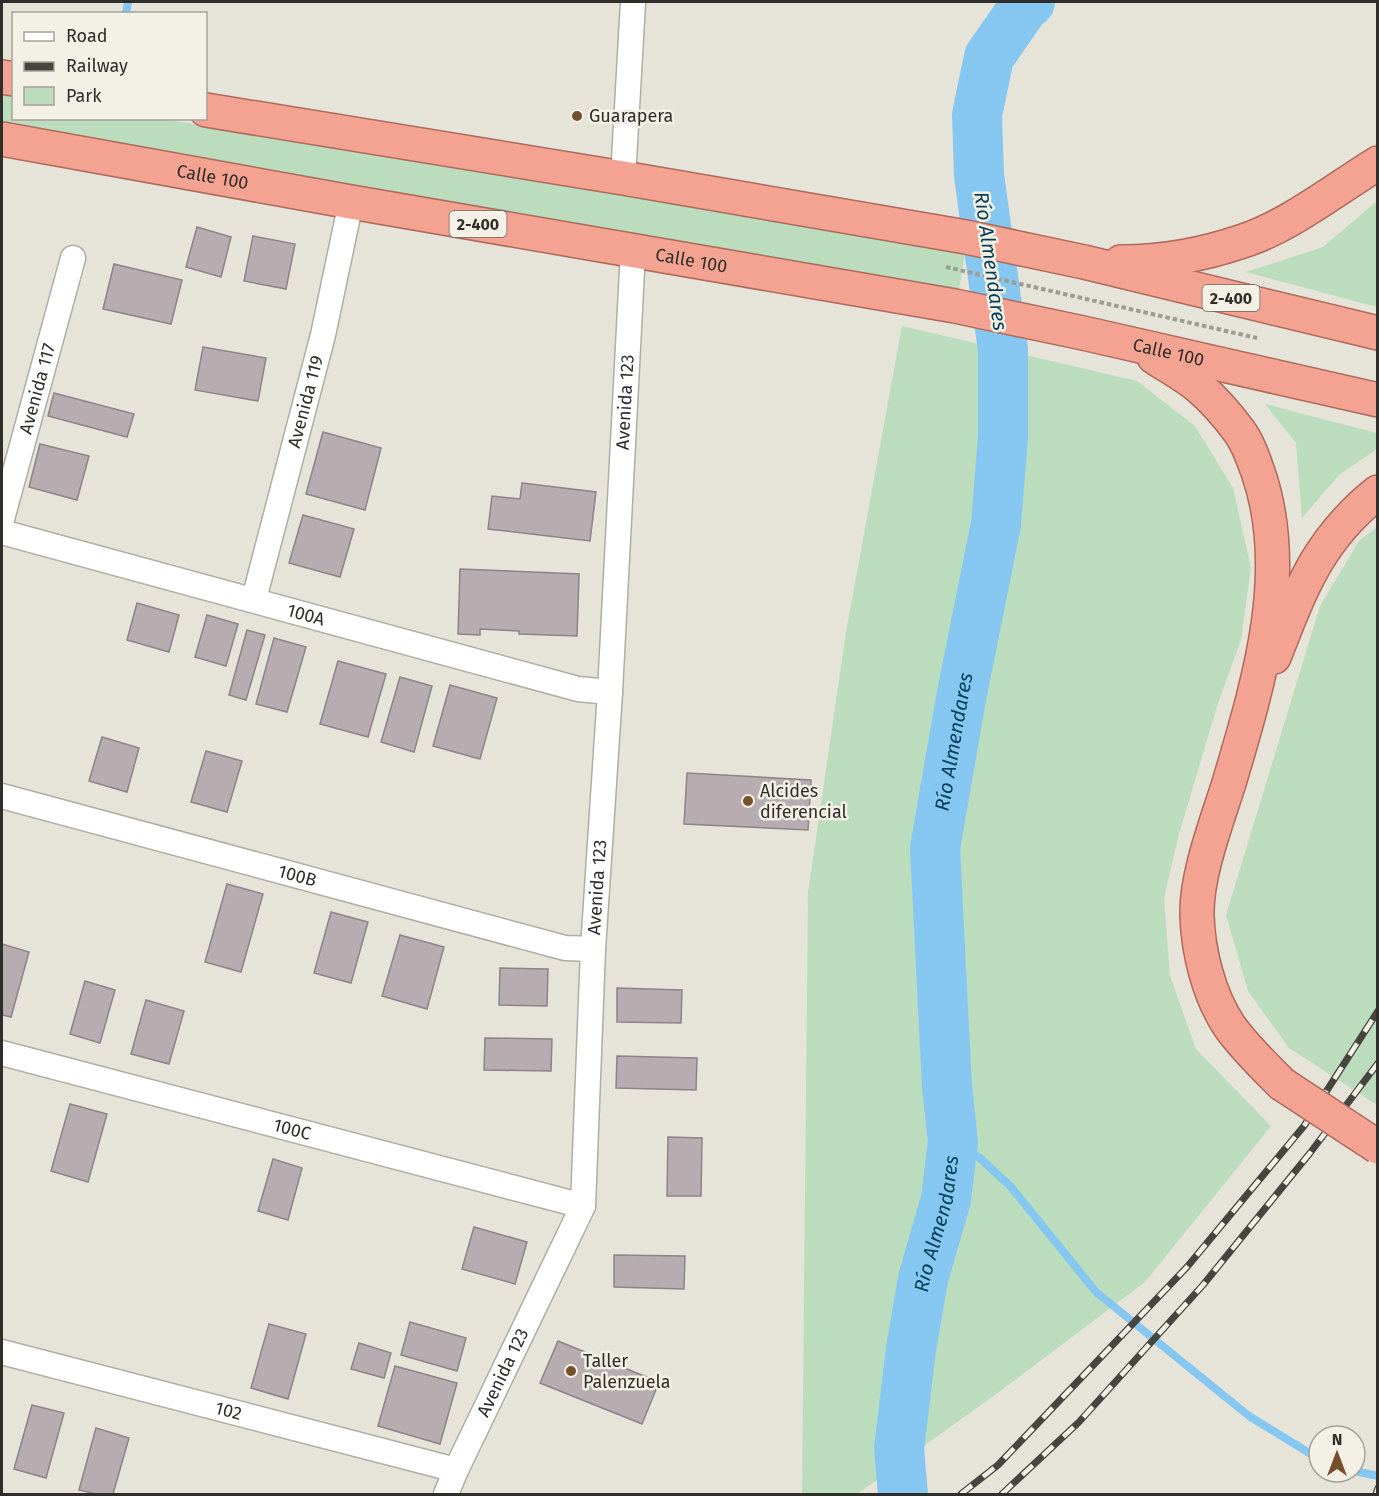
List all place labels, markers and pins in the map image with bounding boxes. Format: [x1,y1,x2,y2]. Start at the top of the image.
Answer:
place label: Guarapera [589,105,673,127]
marker: Guarapera [570,109,584,123]
place label: Alcides diferencial [760,780,847,823]
marker: Alcides diferencial [741,794,755,808]
place label: Taller Palenzuela [583,1350,671,1393]
marker: Taller Palenzuela [564,1364,578,1378]

